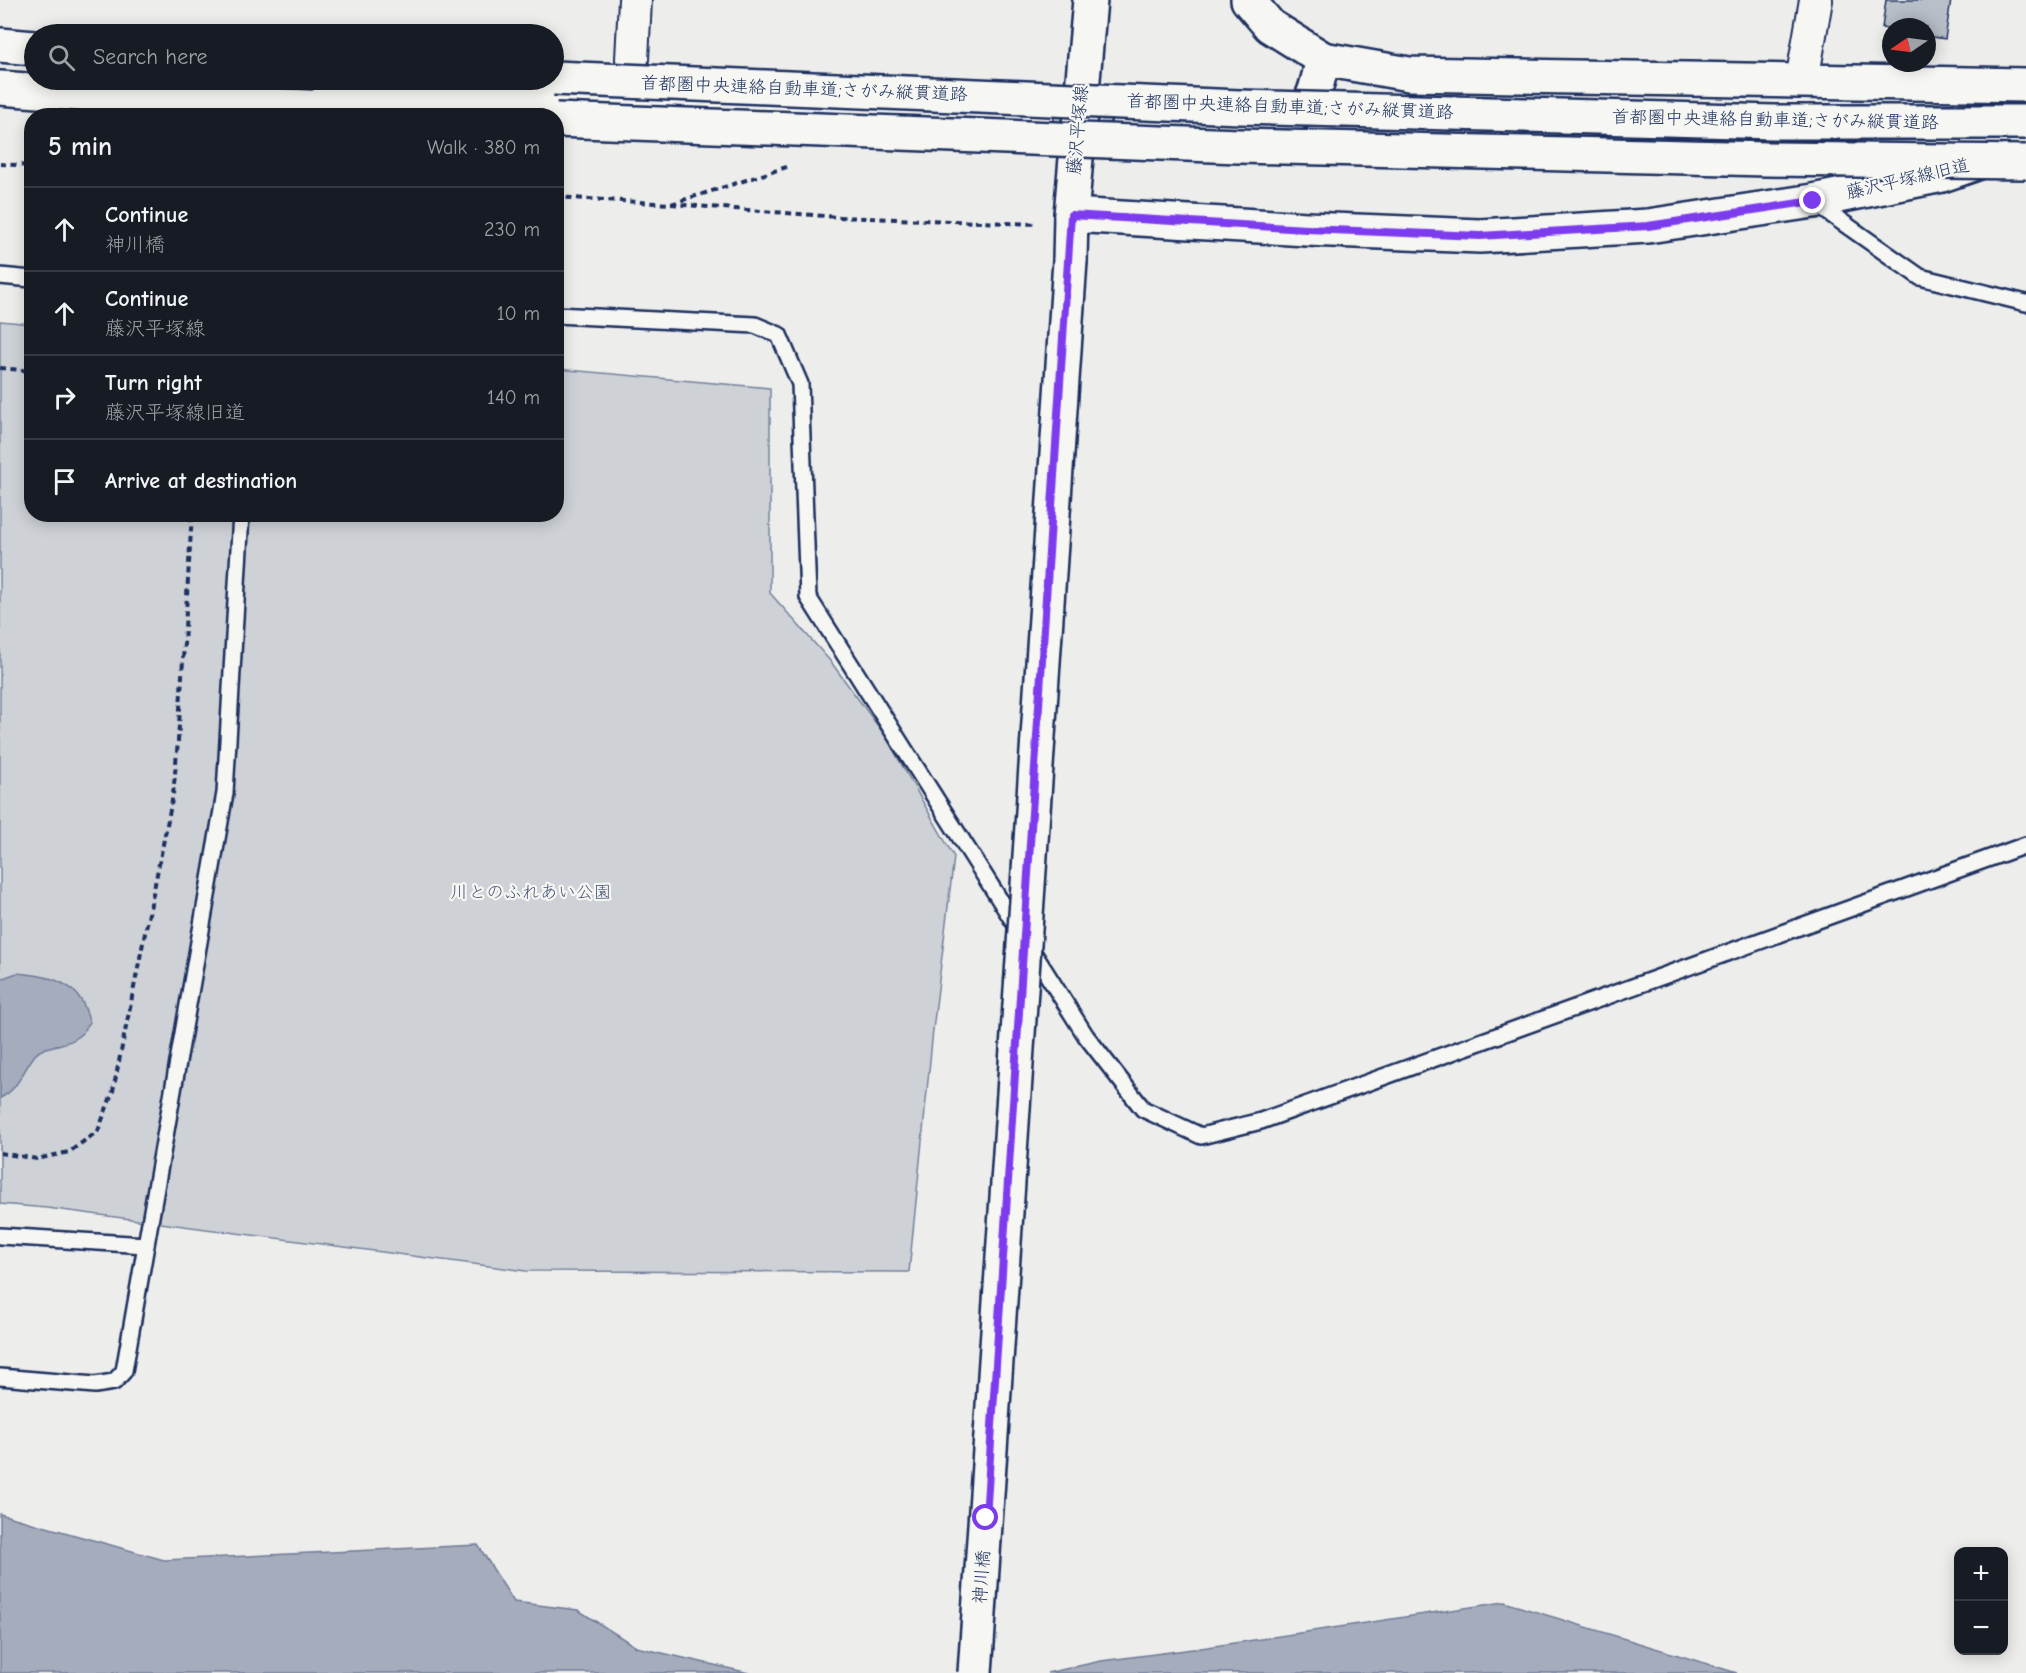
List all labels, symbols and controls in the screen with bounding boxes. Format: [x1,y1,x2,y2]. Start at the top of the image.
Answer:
north arrow [1882,18,1936,72]
search box [24,24,564,90]
icon: search [45,41,78,74]
text: Search here [93,44,208,70]
street label: 首都圏中央連絡自動車道;さがみ縦貫道路 [640,73,968,105]
street label: 藤沢平塚線 [1064,84,1092,176]
street label: 首都圏中央連絡自動車道;さがみ縦貫道路 [1126,91,1454,123]
street label: 首都圏中央連絡自動車道;さがみ縦貫道路 [1611,107,1939,133]
text: 5 min [48,132,112,162]
text: Walk · 380 m [427,136,540,159]
street label: 藤沢平塚線旧道 [1844,155,1972,203]
route end [1799,187,1825,213]
text: Continue [105,202,188,228]
icon: ahead [48,213,81,246]
text: 230 m [484,218,540,241]
text: 神川橋 [105,233,165,256]
text: Continue [105,286,188,312]
icon: ahead [48,297,81,330]
text: 10 m [497,302,540,325]
text: 藤沢平塚線 [105,317,205,340]
text: Turn right [105,370,202,396]
icon: right [48,381,81,414]
text: 140 m [487,386,540,409]
text: 藤沢平塚線旧道 [105,401,245,424]
icon: arrive [48,465,81,498]
text: Arrive at destination [105,468,297,494]
park label: 川とのふれあい公園 [450,882,612,903]
route start [972,1504,998,1530]
map controls [1954,1547,2008,1655]
button: + [1954,1547,2008,1601]
street label: 神川橋 [970,1549,994,1605]
button: − [1954,1601,2008,1655]

